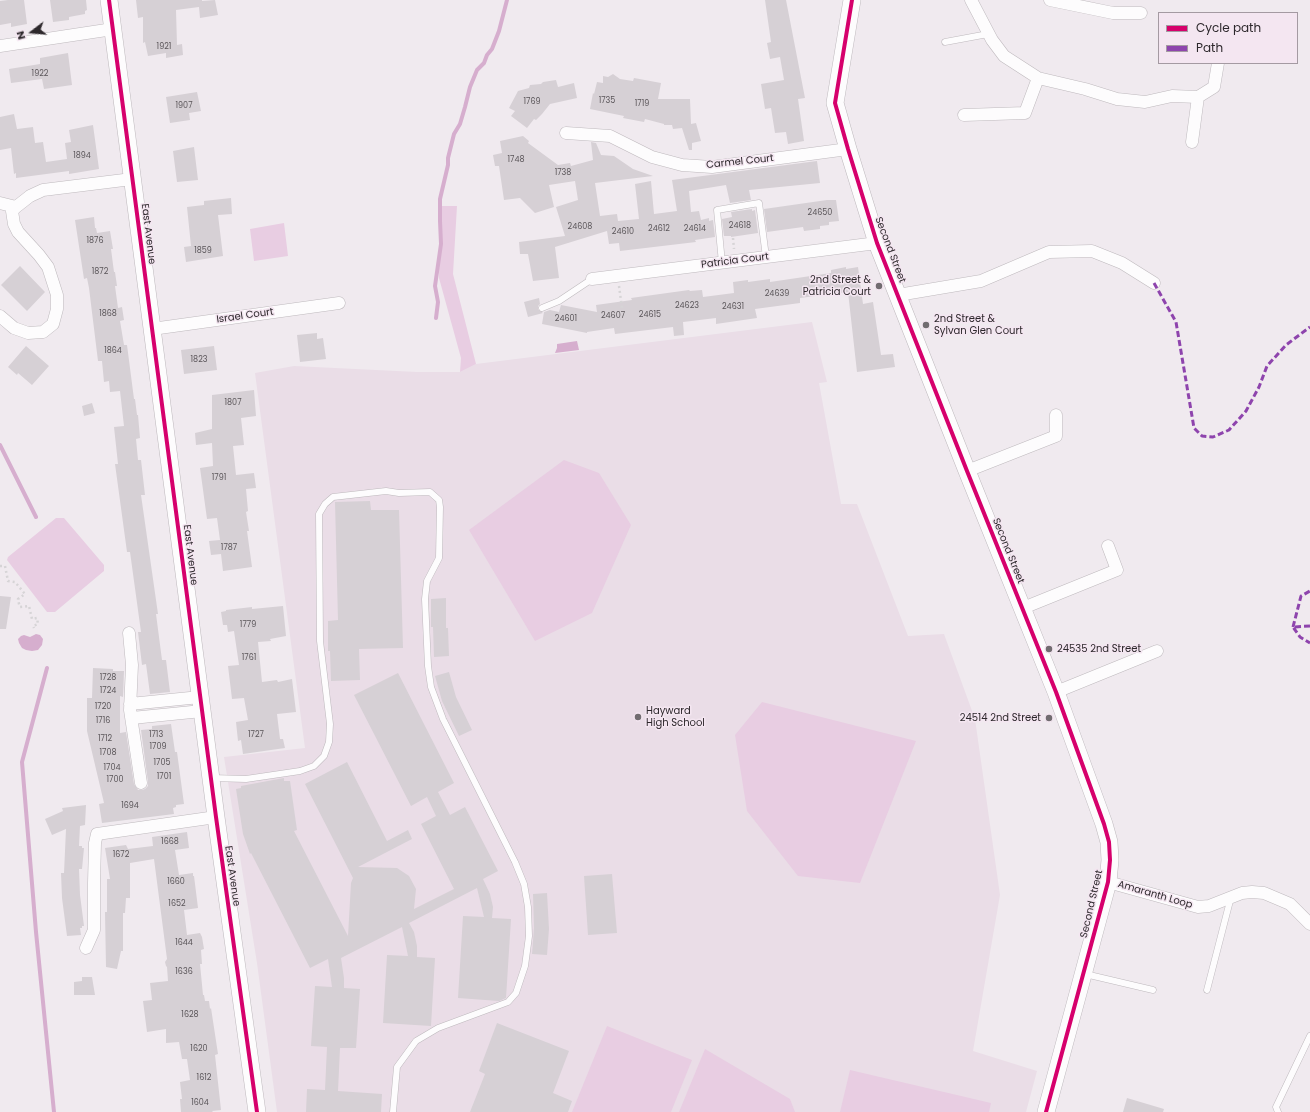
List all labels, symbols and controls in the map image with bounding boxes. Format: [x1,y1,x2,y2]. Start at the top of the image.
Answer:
north arrow [12,12,52,52]
legend [1158,12,1298,64]
text: Cycle path [1196,19,1261,36]
text: N [12,29,29,41]
text: Path [1196,39,1223,56]
house number: 1921 [157,42,171,52]
house number: 1922 [32,69,48,79]
house number: 1735 [599,96,615,106]
house number: 1769 [523,97,541,107]
house number: 1719 [635,99,649,109]
house number: 1907 [176,101,192,111]
house number: 1894 [73,151,91,161]
street label: Carmel Court [706,152,774,172]
house number: 1748 [507,155,525,165]
house number: 1738 [555,168,571,178]
street label: East Avenue [138,203,158,265]
house number: 24650 [808,208,832,218]
street label: Second Street [872,215,908,285]
house number: 24618 [729,221,751,231]
house number: 24608 [568,222,592,232]
house number: 24612 [648,224,670,234]
house number: 24614 [684,224,706,234]
house number: 24610 [612,227,634,237]
house number: 1876 [86,236,104,246]
house number: 1859 [194,246,212,256]
street label: Patricia Court [700,251,770,271]
house number: 1872 [92,267,108,277]
place label: 2nd Street & Patricia Court [803,274,871,298]
marker: 2nd Street & Patricia Court [874,281,884,291]
house number: 24639 [765,289,789,299]
house number: 24623 [675,301,699,311]
house number: 24631 [722,302,744,312]
street label: Israel Court [216,306,274,326]
house number: 1868 [99,309,117,319]
house number: 24615 [639,310,661,320]
house number: 24607 [601,311,625,321]
place label: 2nd Street & Sylvan Glen Court [934,313,1023,336]
house number: 24601 [555,314,577,324]
marker: 2nd Street & Sylvan Glen Court [921,320,931,330]
house number: 1864 [104,346,122,356]
house number: 1823 [191,355,207,365]
house number: 1807 [225,398,241,408]
house number: 1791 [212,473,226,483]
street label: Second Street [989,516,1027,586]
street label: East Avenue [180,524,200,586]
house number: 1787 [221,543,237,553]
house number: 1779 [240,620,256,630]
place label: 24535 2nd Street [1057,643,1141,655]
marker: 24535 2nd Street [1044,644,1054,654]
house number: 1761 [242,653,256,663]
house number: 1728 [100,673,116,683]
house number: 1724 [100,686,116,696]
house number: 1720 [95,702,111,712]
place label: Hayward High School [646,705,705,728]
marker: Hayward High School [633,712,643,722]
place label: 24514 2nd Street [960,712,1041,724]
marker: 24514 2nd Street [1044,713,1054,723]
house number: 1716 [96,716,110,726]
house number: 1713 [149,730,163,740]
house number: 1727 [248,730,264,740]
house number: 1712 [98,734,112,744]
house number: 1709 [150,742,166,752]
house number: 1708 [100,748,116,758]
house number: 1705 [154,758,170,768]
house number: 1704 [104,763,120,773]
house number: 1701 [157,772,171,782]
house number: 1700 [107,775,123,785]
house number: 1694 [121,801,139,811]
house number: 1668 [161,837,179,847]
street label: East Avenue [222,845,242,907]
house number: 1672 [113,850,129,860]
street label: Second Street [1078,869,1106,939]
house number: 1660 [167,877,185,887]
street label: Amaranth Loop [1116,879,1194,911]
house number: 1652 [168,899,186,909]
house number: 1644 [175,938,193,948]
house number: 1636 [175,967,193,977]
house number: 1628 [181,1010,199,1020]
house number: 1620 [190,1044,208,1054]
house number: 1612 [197,1073,211,1083]
house number: 1604 [191,1098,209,1108]

